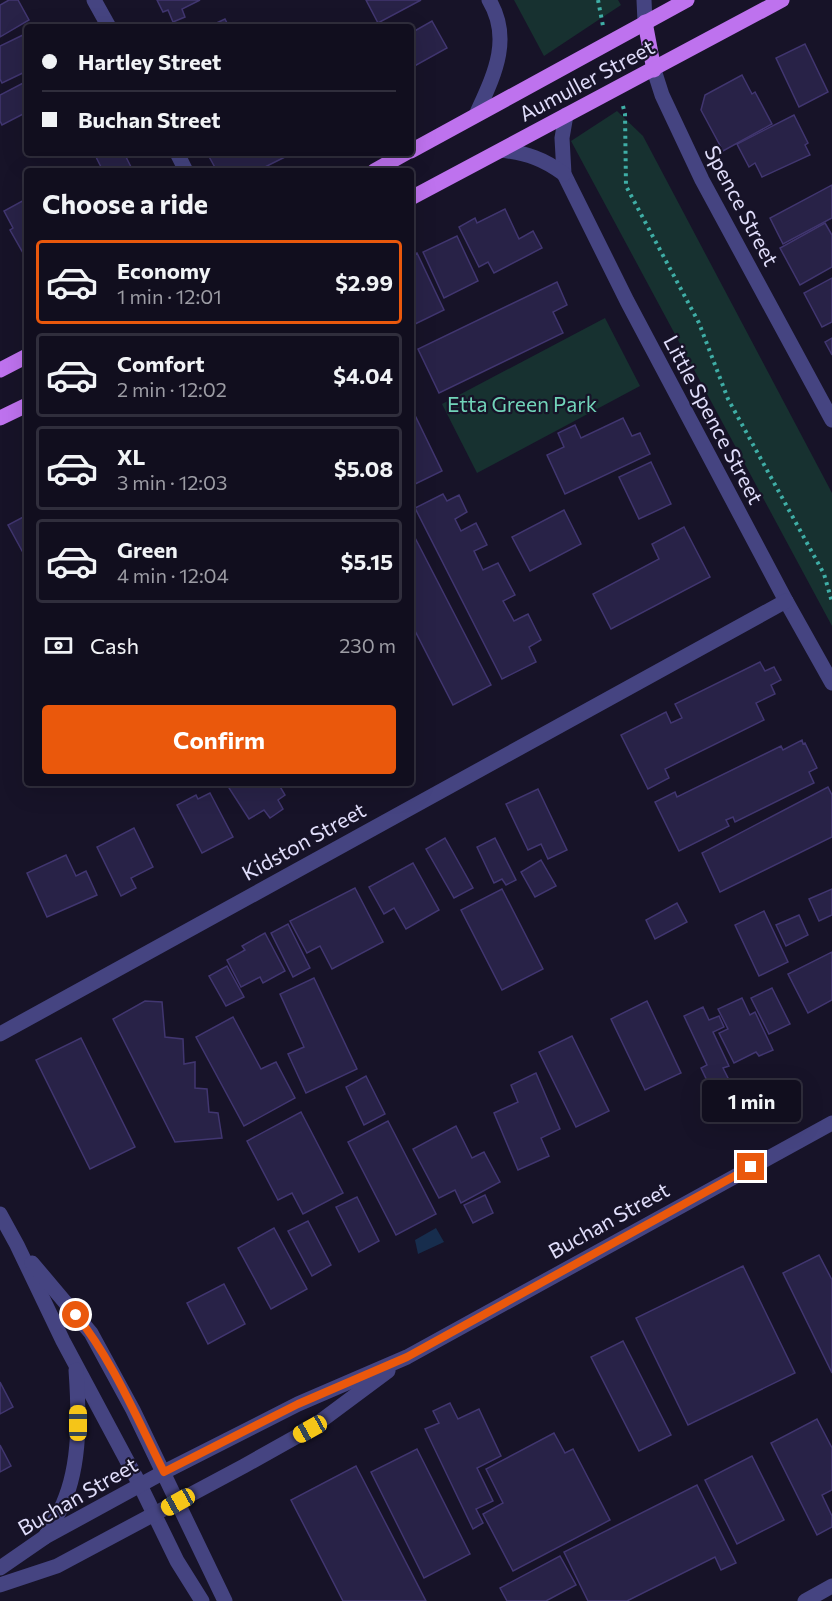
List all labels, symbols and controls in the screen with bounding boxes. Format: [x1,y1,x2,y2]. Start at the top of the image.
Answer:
street label: Aumuller Street [514,34,658,126]
text: Hartley Street [78,48,221,75]
text: Buchan Street [78,106,220,133]
street label: Spence Street [700,141,785,270]
text: Choose a ride [42,187,208,220]
icon: car [45,255,99,309]
text: Economy [117,257,211,284]
text: $2.99 [335,269,393,296]
text: 1 min · 12:01 [117,284,222,308]
street label: Little Spence Street [659,331,769,508]
icon: car [45,348,99,402]
text: Comfort [117,350,205,377]
text: $4.04 [333,362,393,389]
text: 2 min · 12:02 [117,377,227,401]
park label: Etta Green Park [447,391,597,416]
icon: car [45,441,99,495]
text: XL [117,443,145,470]
text: $5.08 [334,455,393,482]
text: 3 min · 12:03 [117,470,227,494]
icon: car [45,534,99,588]
text: Green [117,536,178,563]
text: $5.15 [341,548,393,575]
text: 4 min · 12:04 [117,563,229,587]
icon: cash [42,629,75,662]
text: Cash [90,632,139,659]
text: 230 m [339,633,396,657]
button: Confirm [42,705,396,774]
street label: Kidston Street [237,796,369,885]
callout: 1 min [702,1080,801,1122]
text: 1 min [728,1089,775,1113]
route end [737,1153,764,1180]
street label: Buchan Street [544,1176,673,1263]
route start [62,1301,89,1328]
car [69,1405,87,1441]
car [290,1412,330,1446]
street label: Buchan Street [13,1451,142,1540]
car [158,1485,198,1519]

